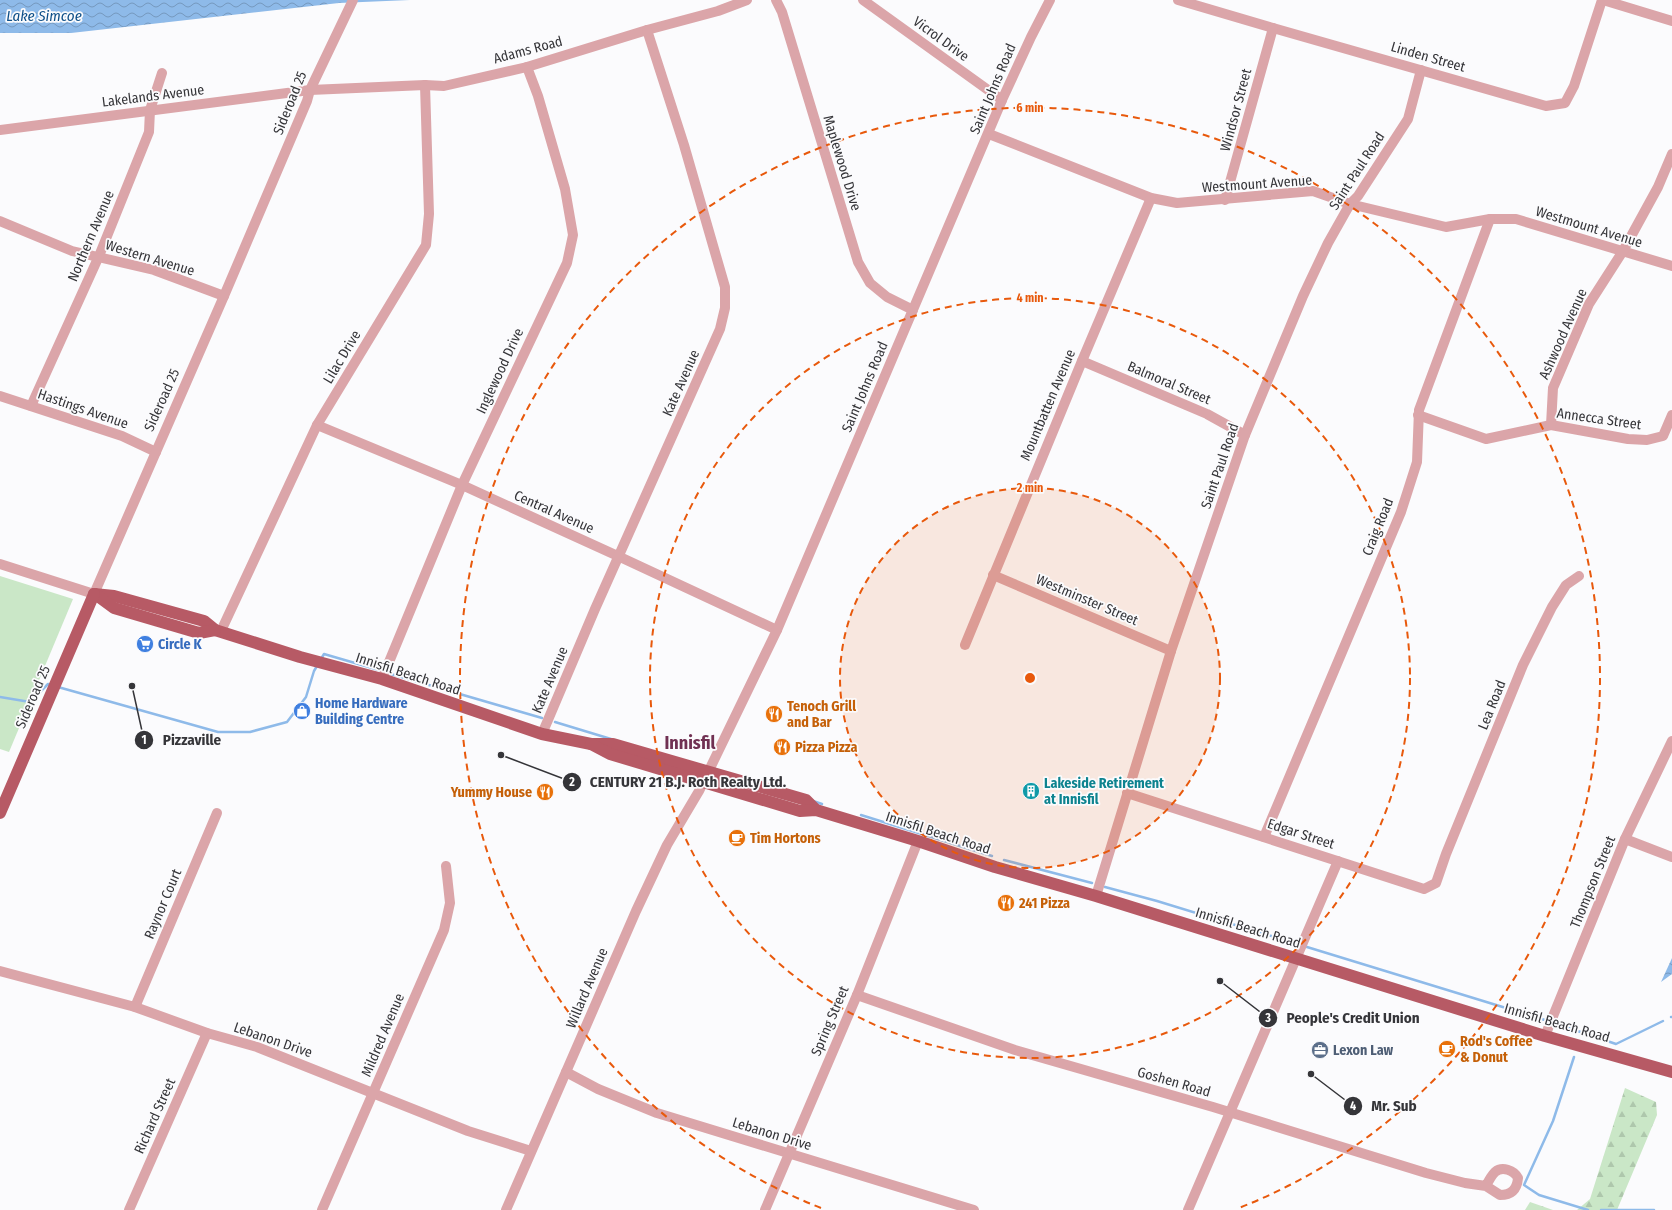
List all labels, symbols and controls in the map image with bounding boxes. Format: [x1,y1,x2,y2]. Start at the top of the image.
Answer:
water label: Lake Simcoe [6,7,82,25]
street label: Vicrol Drive [910,13,972,65]
street label: Adams Road [492,33,564,67]
street label: Linden Street [1389,38,1468,76]
street label: Saint Johns Road [966,41,1020,137]
street label: Windsor Street [1217,66,1255,153]
street label: Sideroad 25 [270,69,310,137]
street label: Lakelands Avenue [101,81,205,111]
text: 6 min [1016,101,1044,115]
street label: Maplewood Drive [819,113,865,213]
street label: Saint Paul Road [1326,129,1388,213]
street label: Westmount Avenue [1201,172,1313,196]
street label: Northern Avenue [64,188,118,284]
street label: Westmount Avenue [1534,203,1644,251]
street label: Western Avenue [103,236,197,280]
street label: Ashwood Avenue [1535,286,1591,382]
text: 4 min [1016,291,1044,305]
street label: Inglewood Drive [473,325,527,417]
street label: Lilac Drive [319,327,365,387]
street label: Saint Johns Road [838,339,892,435]
street label: Kate Avenue [659,347,703,419]
street label: Mountbatten Avenue [1017,347,1079,463]
street label: Balmoral Street [1125,358,1214,408]
street label: Sideroad 25 [141,366,183,434]
street label: Hastings Avenue [36,386,131,432]
street label: Annecca Street [1556,405,1643,433]
street label: Saint Paul Road [1197,421,1243,511]
text: 2 min [1016,481,1043,495]
street label: Central Avenue [511,487,597,537]
street label: Craig Road [1359,496,1397,558]
street label: Westminster Street [1033,571,1141,629]
supermarket icon: Circle K [135,634,155,654]
place label: Circle K [158,636,203,653]
street label: Kate Avenue [528,644,572,716]
street label: Innisfil Beach Road [353,649,463,699]
street label: Sideroad 25 [12,663,54,731]
centre of rings [1023,671,1037,685]
street label: Lea Road [1474,678,1510,732]
place label: Home Hardware Building Centre [315,695,408,728]
place label: Tenoch Grill and Bar [787,698,856,731]
shop icon: Home Hardware Building Centre [292,701,312,721]
restaurant icon: Tenoch Grill and Bar [764,704,784,724]
callout: Pizzaville [134,726,229,753]
text: Pizzaville [163,731,222,749]
district label: Innisfil [664,732,716,754]
text: 1 [141,733,147,747]
restaurant icon: Pizza Pizza [772,737,792,757]
place label: Pizza Pizza [795,739,857,756]
callout: CENTURY 21 B.J. Roth Realty Ltd. [562,769,794,796]
text: CENTURY 21 B.J. Roth Realty Ltd. [590,773,787,791]
text: 2 [568,775,575,789]
place label: Lakeside Retirement at Innisfil [1044,775,1165,808]
building icon: Lakeside Retirement at Innisfil [1021,781,1041,801]
restaurant icon: Yummy House [535,782,555,802]
place label: Yummy House [450,784,532,801]
street label: Innisfil Beach Road [883,808,993,858]
street label: Edgar Street [1265,815,1337,853]
cafe icon: Tim Hortons [727,828,747,848]
place label: Tim Hortons [750,830,821,847]
street label: Thompson Street [1567,833,1619,931]
street label: Raynor Court [141,866,185,942]
restaurant icon: 241 Pizza [996,893,1016,913]
place label: 241 Pizza [1018,895,1070,912]
street label: Innisfil Beach Road [1193,904,1303,952]
street label: Willard Avenue [562,945,612,1031]
street label: Spring Street [808,983,853,1059]
street label: Mildred Avenue [358,991,408,1079]
street label: Innisfil Beach Road [1502,1000,1612,1046]
callout: People's Credit Union [1258,1005,1427,1032]
text: People's Credit Union [1286,1009,1420,1027]
text: 3 [1264,1011,1271,1025]
street label: Lebanon Drive [231,1019,315,1061]
place label: Rod's Coffee & Donut [1460,1033,1533,1066]
cafe icon: Rod's Coffee & Donut [1437,1039,1457,1059]
office icon: Lexon Law [1310,1040,1330,1060]
place label: Lexon Law [1333,1042,1394,1059]
street label: Goshen Road [1135,1063,1213,1101]
street label: Richard Street [131,1075,179,1157]
callout: Mr. Sub [1343,1092,1425,1119]
text: Mr. Sub [1371,1097,1417,1115]
text: 4 [1350,1099,1356,1113]
street label: Lebanon Drive [730,1114,814,1154]

